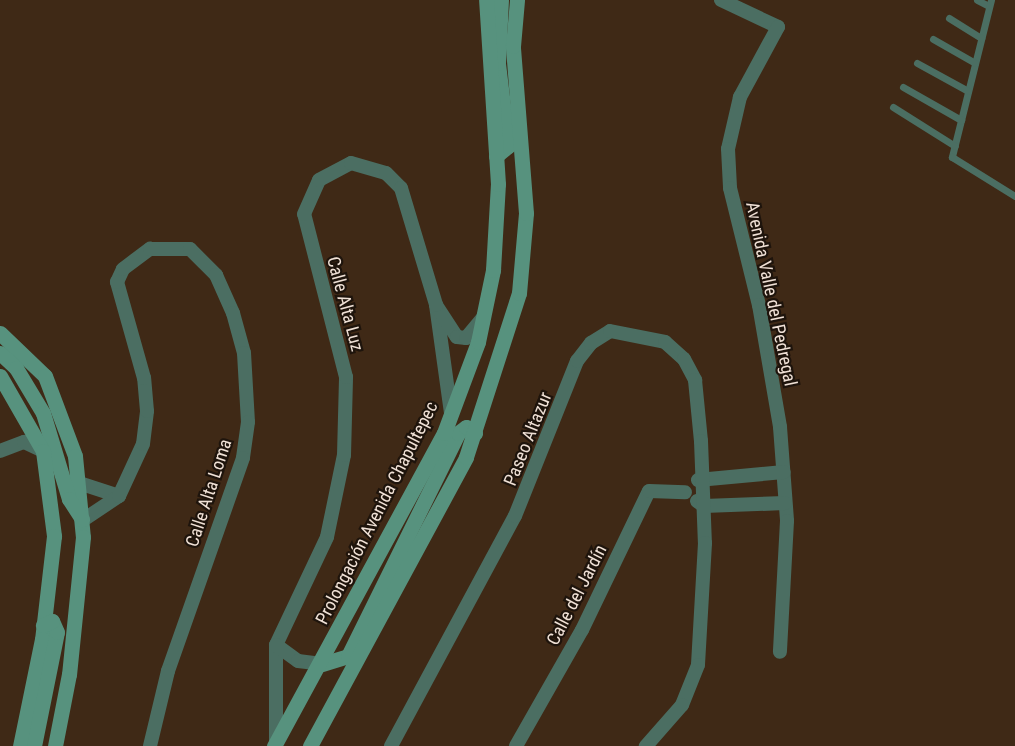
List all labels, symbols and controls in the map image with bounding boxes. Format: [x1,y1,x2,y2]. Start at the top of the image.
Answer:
street label: Avenida Valle del Pedregal [741,200,801,388]
street label: Calle Alta Luz [322,254,368,354]
street label: Paseo Altazur [499,389,557,489]
street label: Prolongación Avenida Chapultepec [311,398,443,628]
street label: Calle Alta Loma [181,436,237,550]
street label: Calle del Jardín [542,541,612,649]

